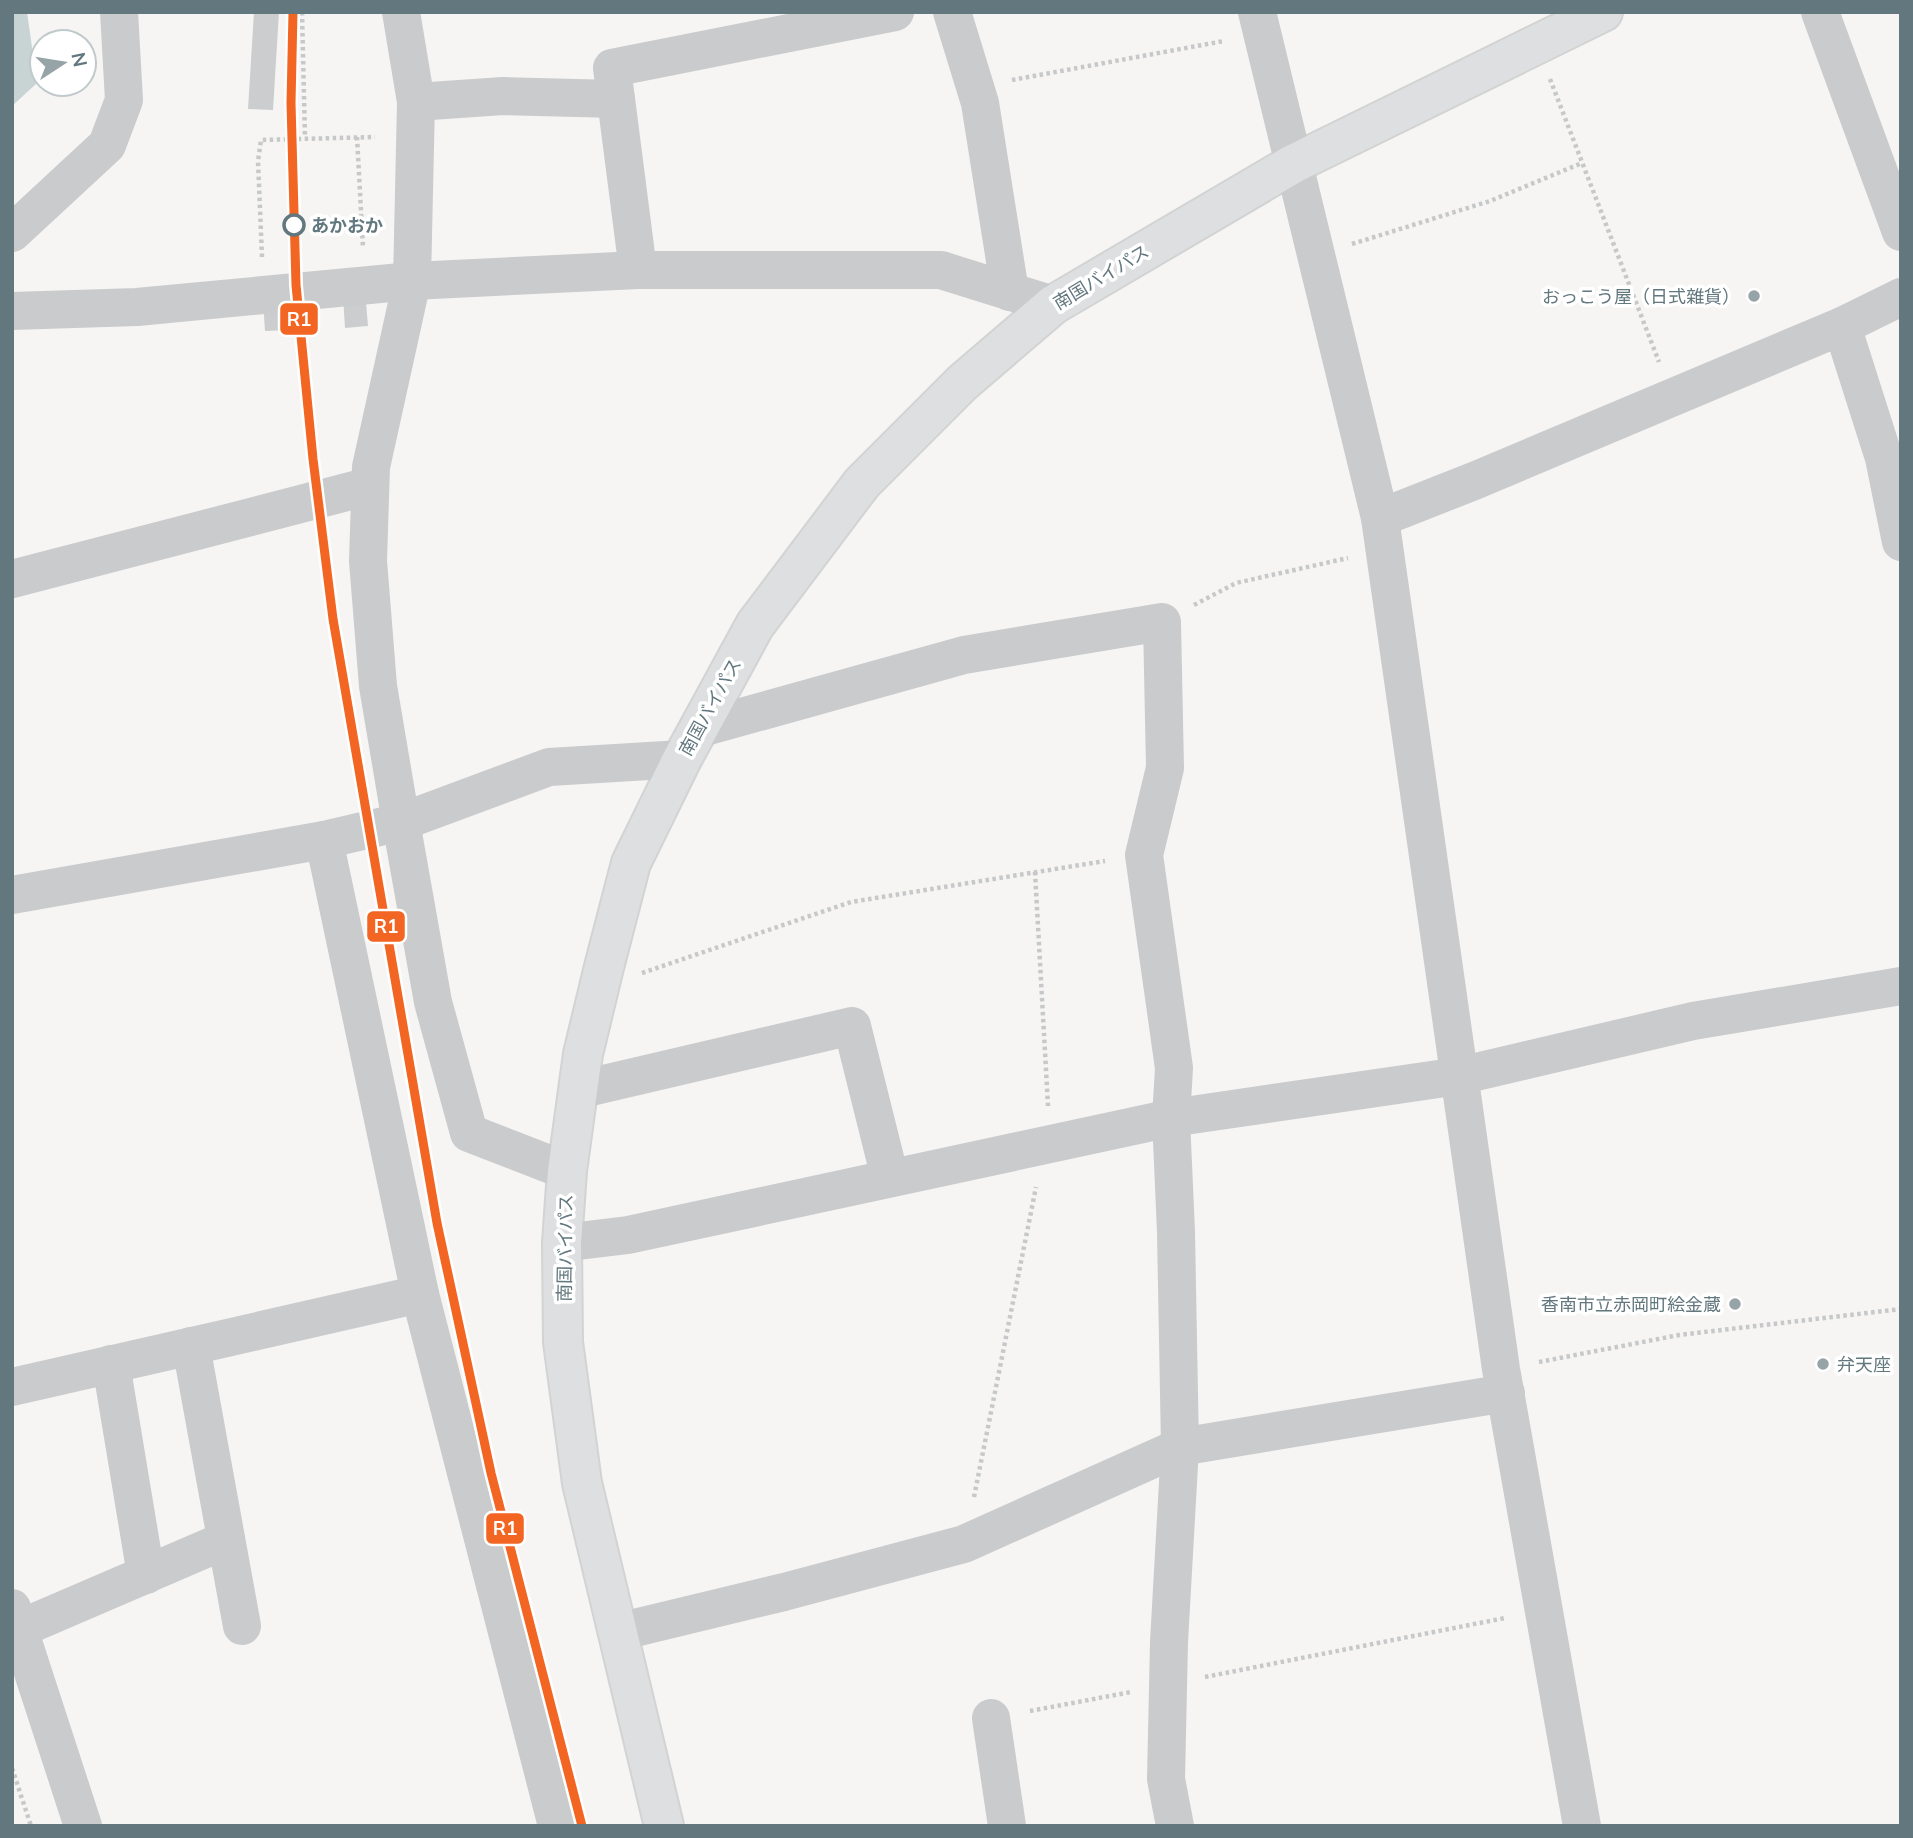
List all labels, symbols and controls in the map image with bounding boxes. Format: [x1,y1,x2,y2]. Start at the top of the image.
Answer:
north arrow [28,28,98,98]
text: N [66,50,93,69]
marker: あかおか [283,214,305,236]
place label: あかおか [311,214,383,237]
street label: 南国バイパス [1049,239,1153,315]
place label: おっこう屋（日式雜貨） [1542,285,1740,308]
marker: おっこう屋（日式雜貨） [1746,288,1762,304]
line badge: R1 [279,302,319,336]
text: R1 [287,307,311,331]
street label: 南国バイパス [674,654,746,760]
line badge: R1 [366,910,406,943]
text: R1 [374,914,398,938]
street label: 南国バイパス [553,1194,577,1302]
place label: 香南市立赤岡町絵金蔵 [1541,1293,1721,1316]
marker: 香南市立赤岡町絵金蔵 [1727,1296,1743,1312]
place label: 弁天座 [1837,1353,1891,1376]
marker: 弁天座 [1815,1356,1831,1372]
line badge: R1 [485,1512,525,1545]
text: R1 [493,1516,517,1540]

